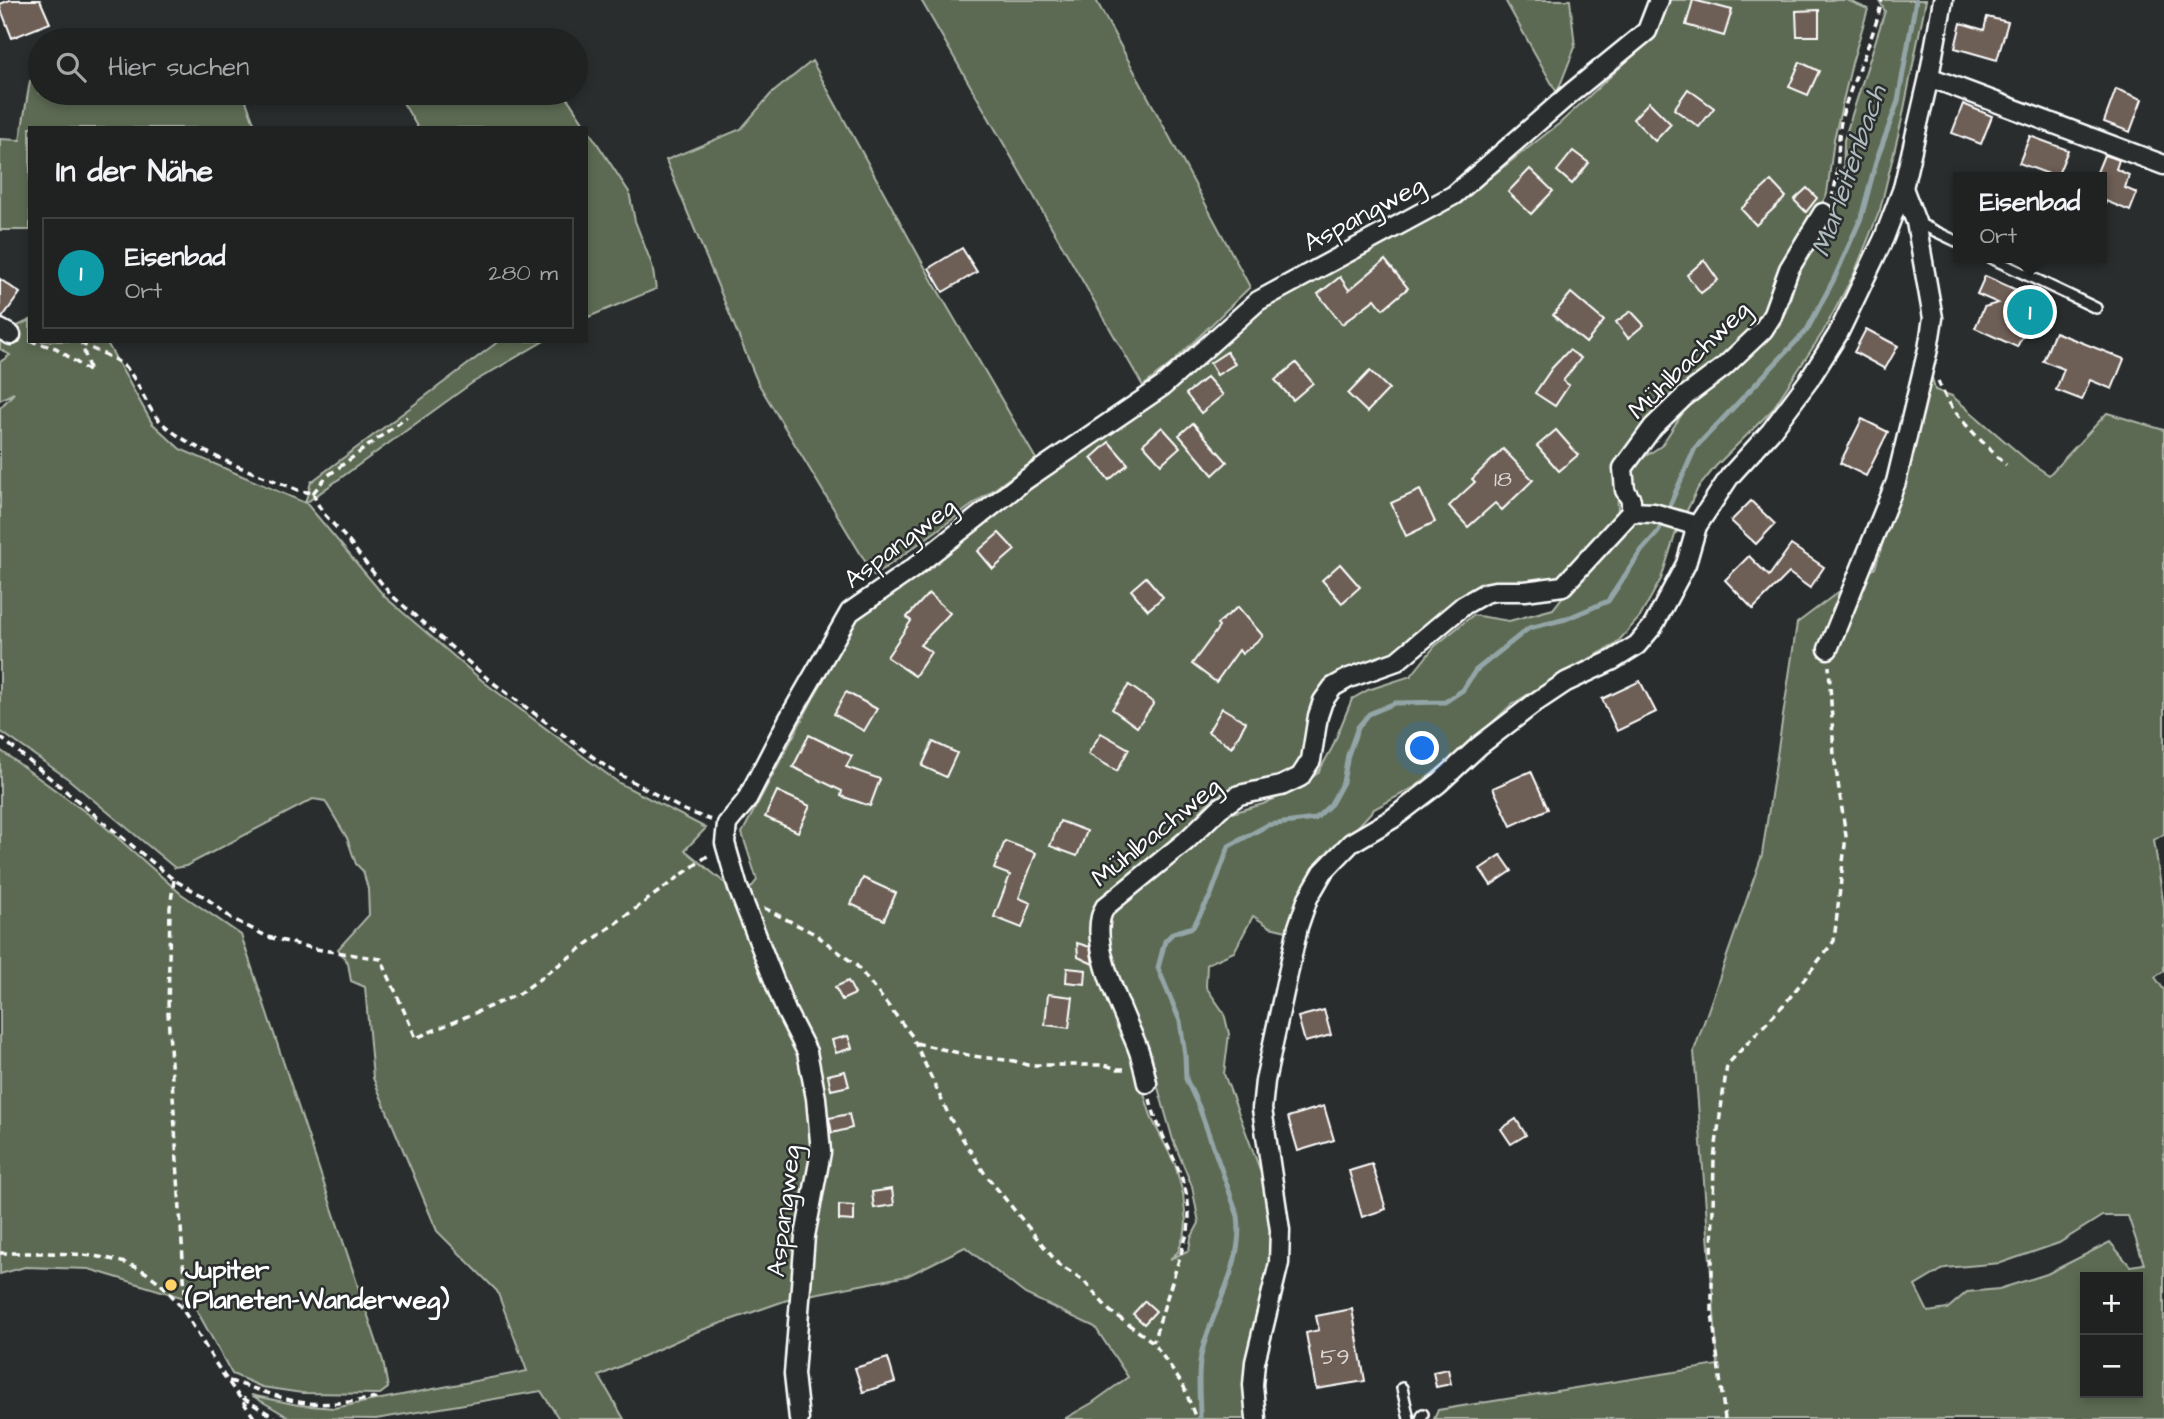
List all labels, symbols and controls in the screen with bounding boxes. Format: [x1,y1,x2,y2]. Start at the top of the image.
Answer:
search box [28,28,588,105]
icon: search [52,48,90,86]
text: Hier suchen [108,49,249,85]
water label: Marleitenbach [1801,79,1897,262]
text: In der Nähe [56,151,213,193]
street label: Aspangweg [1297,167,1432,263]
popup [1953,172,2107,263]
text: Eisenbad [1980,184,2080,220]
text: Ort [1980,220,2017,252]
text: Eisenbad [125,239,226,275]
text: 1 [80,257,82,289]
text: 280 m [488,257,558,289]
text: Ort [125,275,162,307]
pin: 1 [2007,286,2053,338]
street label: Mühlbachweg [1620,292,1759,429]
house number: 18 [1494,463,1512,495]
street label: Aspangweg [836,489,965,599]
your location [1405,731,1439,765]
street label: Mühlbachweg [1084,769,1230,897]
street label: Aspangweg [758,1143,812,1279]
place label: Jupiter (Planeten-Wanderweg) [184,1252,449,1321]
map controls [2080,1272,2143,1398]
button: + [2080,1272,2143,1335]
marker: Jupiter (Planeten-Wanderweg) [163,1277,179,1293]
button: − [2080,1335,2143,1398]
house number: 59 [1320,1341,1350,1373]

